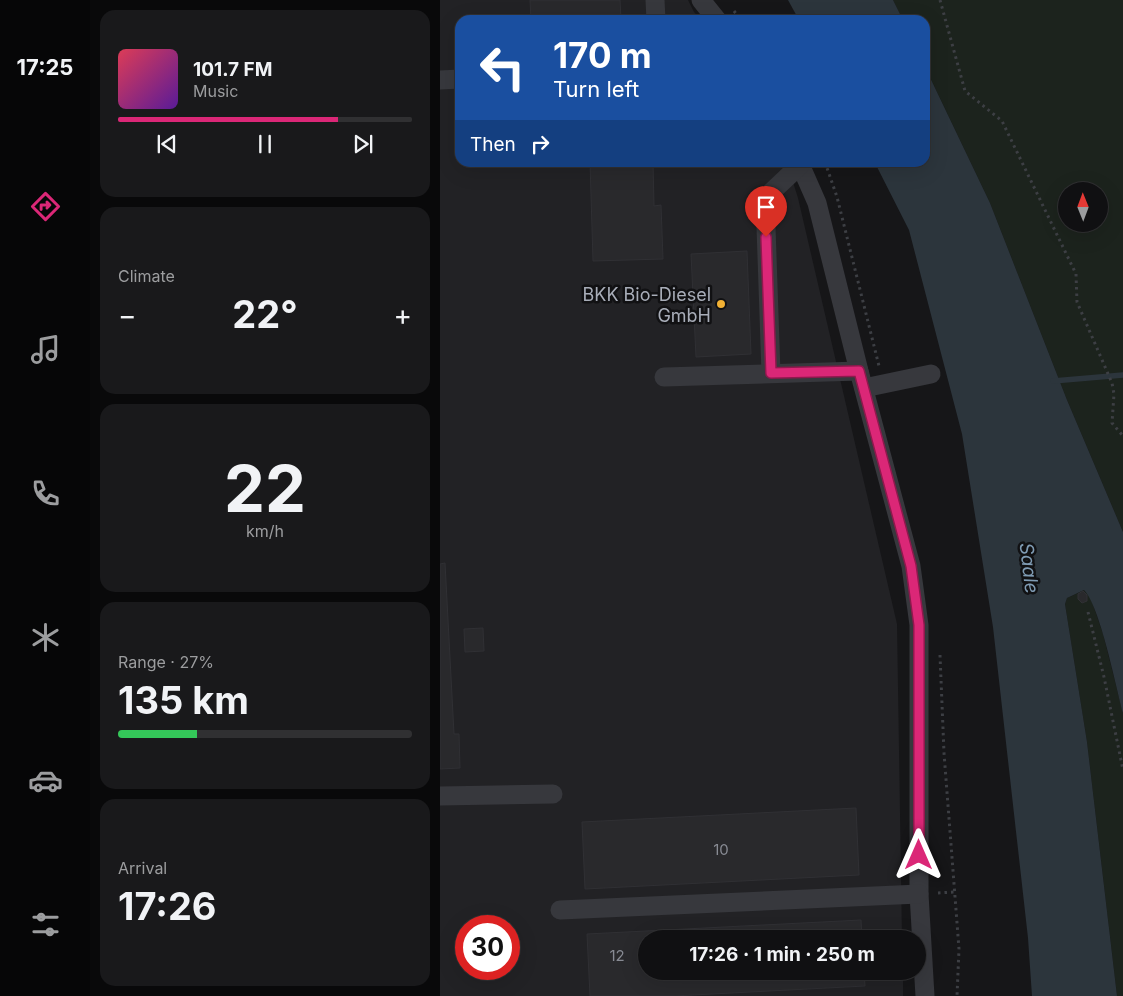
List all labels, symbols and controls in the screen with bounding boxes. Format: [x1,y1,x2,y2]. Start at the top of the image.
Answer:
text: 170 m [553,34,652,76]
icon: left [470,35,535,100]
text: 17:25 [17,54,73,80]
text: 101.7 FM [193,58,272,81]
text: Turn left [553,76,639,102]
text: Music [193,81,238,101]
icon: previous [153,130,181,158]
icon: pause [251,130,279,158]
icon: next [349,130,377,158]
icon: right [526,130,554,158]
text: Then [470,133,516,156]
north arrow [1058,182,1108,232]
map controls [1058,182,1108,232]
pin [745,186,787,237]
icon: directions [28,189,63,224]
icon: arrive [752,193,780,221]
text: Climate [118,266,175,286]
place label: BKK Bio-Diesel GmbH [583,284,711,326]
text: 22° [232,291,298,337]
text: − [118,298,137,332]
text: + [393,298,412,332]
marker: BKK Bio-Diesel GmbH [715,298,727,310]
icon: music [28,332,63,367]
text: 22 [224,449,306,528]
icon: phone [28,476,63,511]
text: km/h [246,521,284,541]
water label: Saale [1014,541,1044,595]
icon: climate [28,620,63,655]
text: Range · 27% [118,652,214,672]
text: 135 km [118,677,249,723]
icon: car [28,763,63,798]
position arrow [892,828,944,880]
house number: 10 [713,840,729,859]
text: Arrival [118,858,167,878]
text: 17:26 [118,883,217,929]
icon: filters [28,907,63,942]
speed limit sign: 30 [455,915,520,980]
text: 17:26 · 1 min · 250 m [689,943,875,966]
house number: 12 [609,946,625,965]

